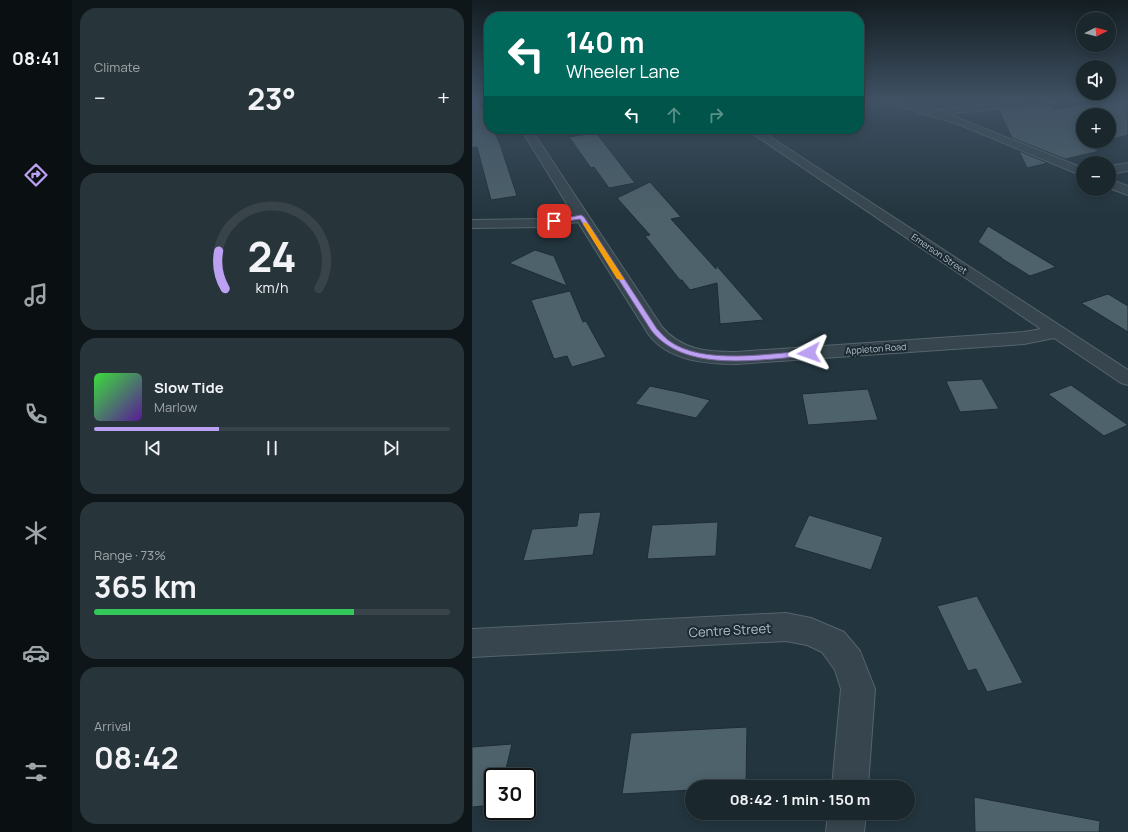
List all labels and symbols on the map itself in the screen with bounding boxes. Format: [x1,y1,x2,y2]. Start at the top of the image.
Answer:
north arrow [1076,12,1116,52]
pin [537,204,571,238]
street label: Emerson Street [909,230,970,277]
position arrow [788,332,830,374]
street label: Appleton Road [845,340,907,357]
street label: Centre Street [688,619,772,641]
speed limit sign: 30 [484,768,536,820]

